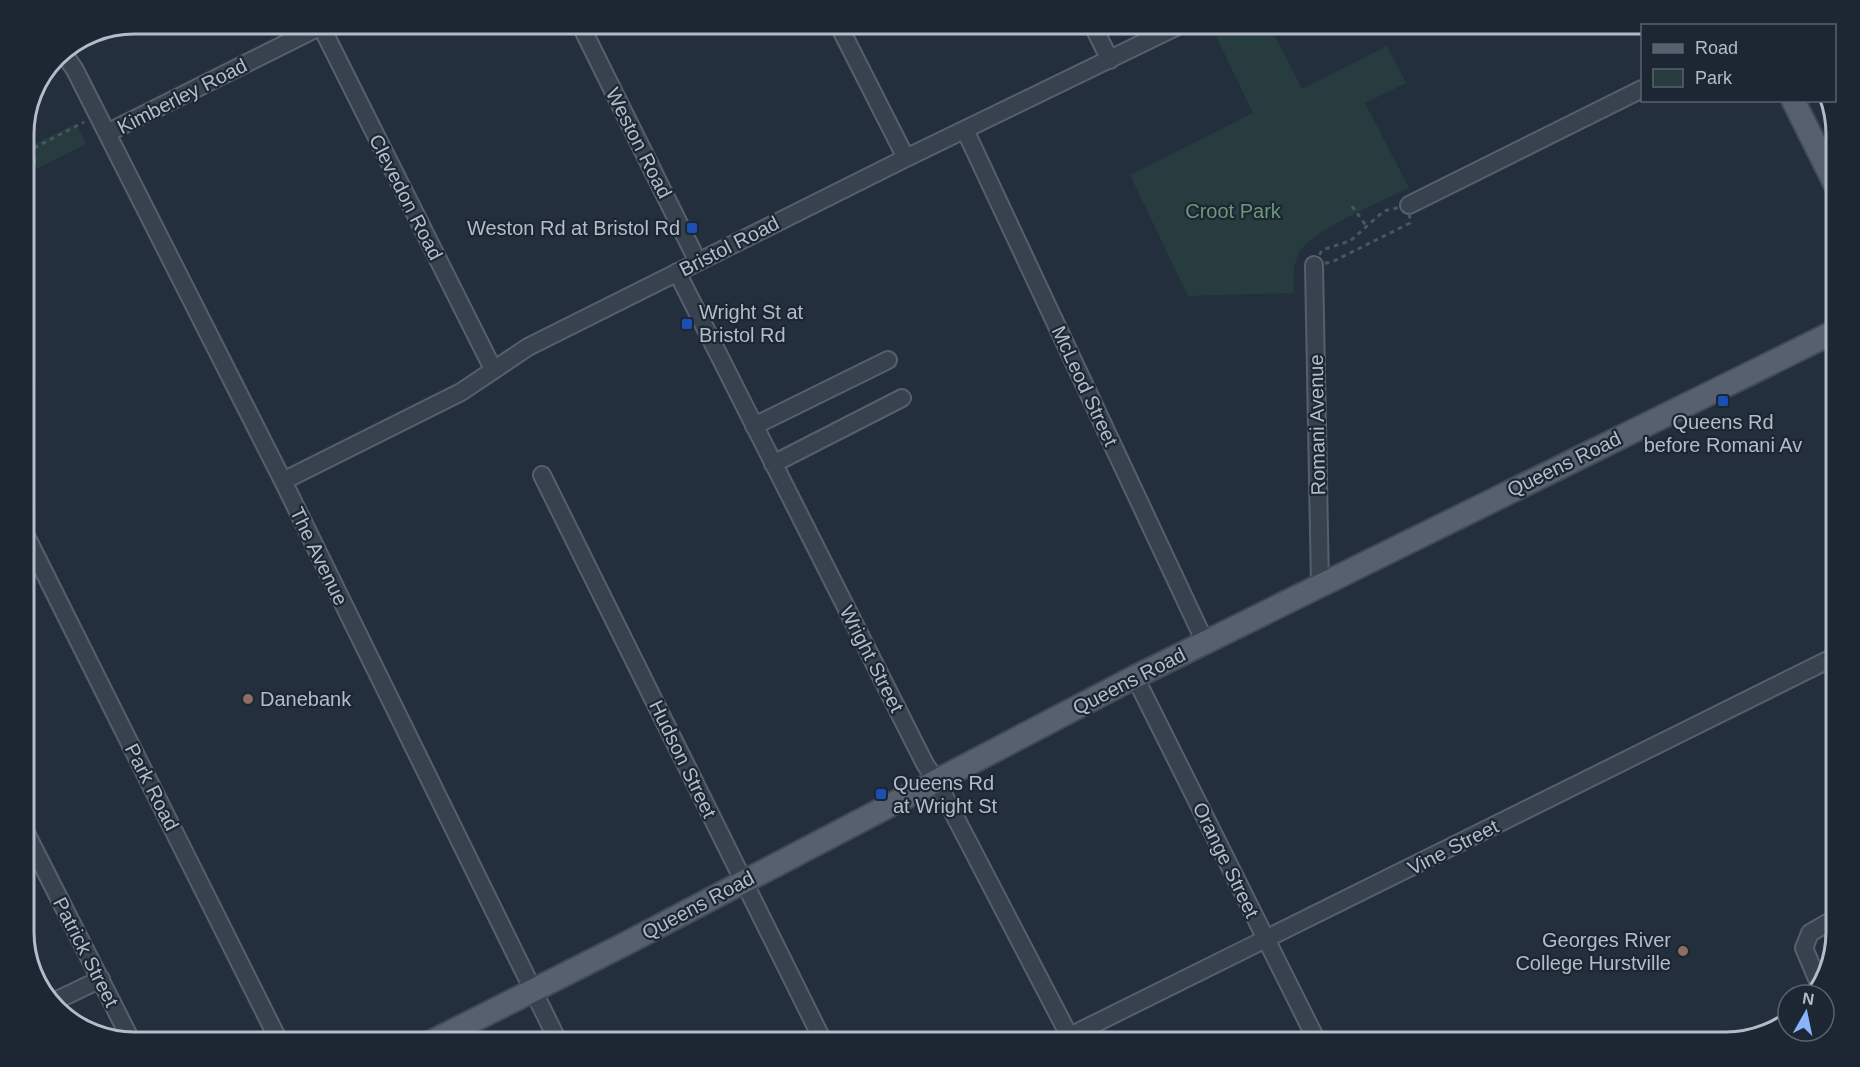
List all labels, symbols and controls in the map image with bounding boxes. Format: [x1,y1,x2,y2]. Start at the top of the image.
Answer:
legend [1641,24,1836,102]
text: Road [1695,38,1738,58]
street label: Kimberley Road [114,54,250,138]
text: Park [1695,68,1733,88]
street label: Weston Road [602,84,676,202]
street label: Clevedon Road [365,131,447,263]
park label: Croot Park [1185,200,1282,222]
street label: Bristol Road [675,211,783,281]
place label: Weston Rd at Bristol Rd [467,217,680,239]
marker: Weston Rd at Bristol Rd [685,221,699,235]
place label: Wright St at Bristol Rd [699,301,804,346]
marker: Wright St at Bristol Rd [680,317,694,331]
street label: McLeod Street [1048,322,1123,450]
street label: Romani Avenue [1305,354,1329,496]
marker: Queens Rd before Romani Av [1716,394,1730,408]
place label: Queens Rd before Romani Av [1644,411,1802,456]
street label: Queens Road [1504,427,1624,501]
street label: The Avenue [286,503,352,609]
street label: Wright Street [836,602,908,716]
street label: Queens Road [1069,643,1189,719]
place label: Danebank [260,688,352,710]
marker: Danebank [241,692,255,706]
street label: Hudson Street [645,697,721,822]
street label: Park Road [121,740,183,834]
place label: Queens Rd at Wright St [893,772,998,817]
marker: Queens Rd at Wright St [874,787,888,801]
street label: Orange Street [1189,799,1264,922]
street label: Vine Street [1404,815,1502,879]
street label: Queens Road [638,866,758,944]
street label: Patrick Street [49,894,123,1011]
place label: Georges River College Hurstville [1515,929,1671,974]
marker: Georges River College Hurstville [1676,944,1690,958]
north arrow [1776,983,1836,1043]
text: N [1801,989,1815,1008]

